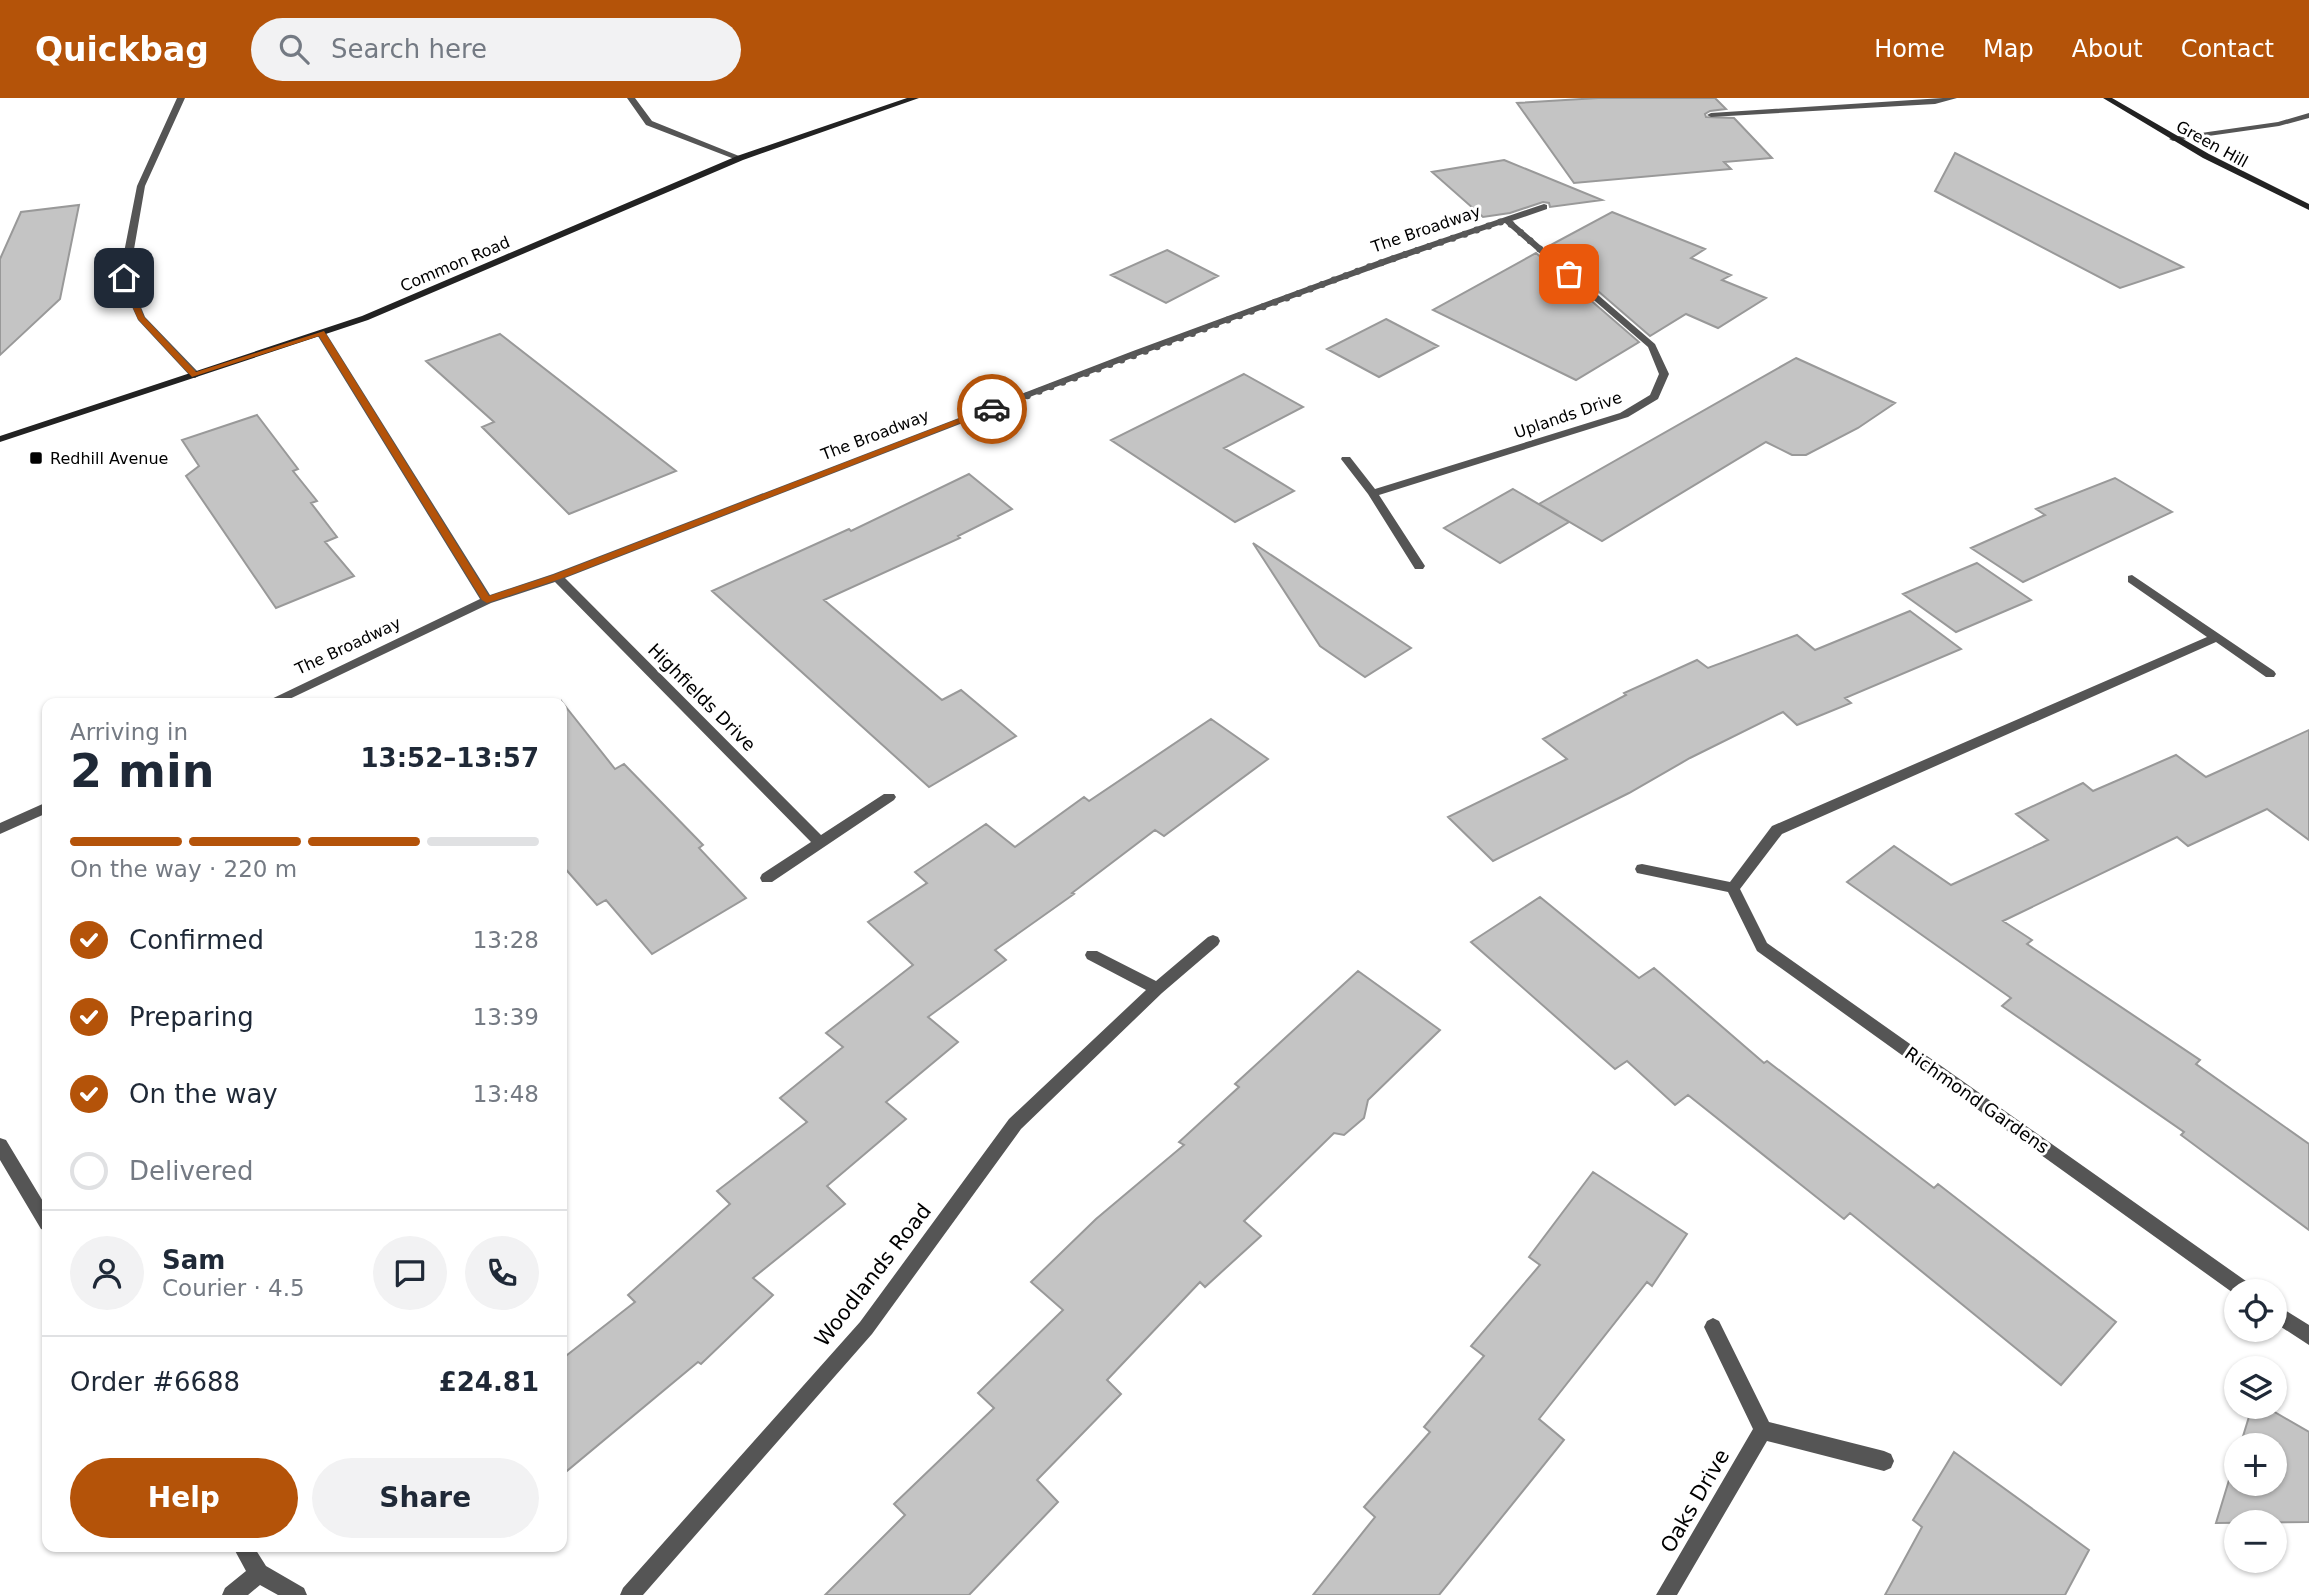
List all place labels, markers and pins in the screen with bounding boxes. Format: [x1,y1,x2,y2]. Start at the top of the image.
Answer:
pin [1539,244,1599,304]
pin [94,248,154,308]
place label: Redhill Avenue [50,449,168,468]
marker: Redhill Avenue [28,450,44,466]

